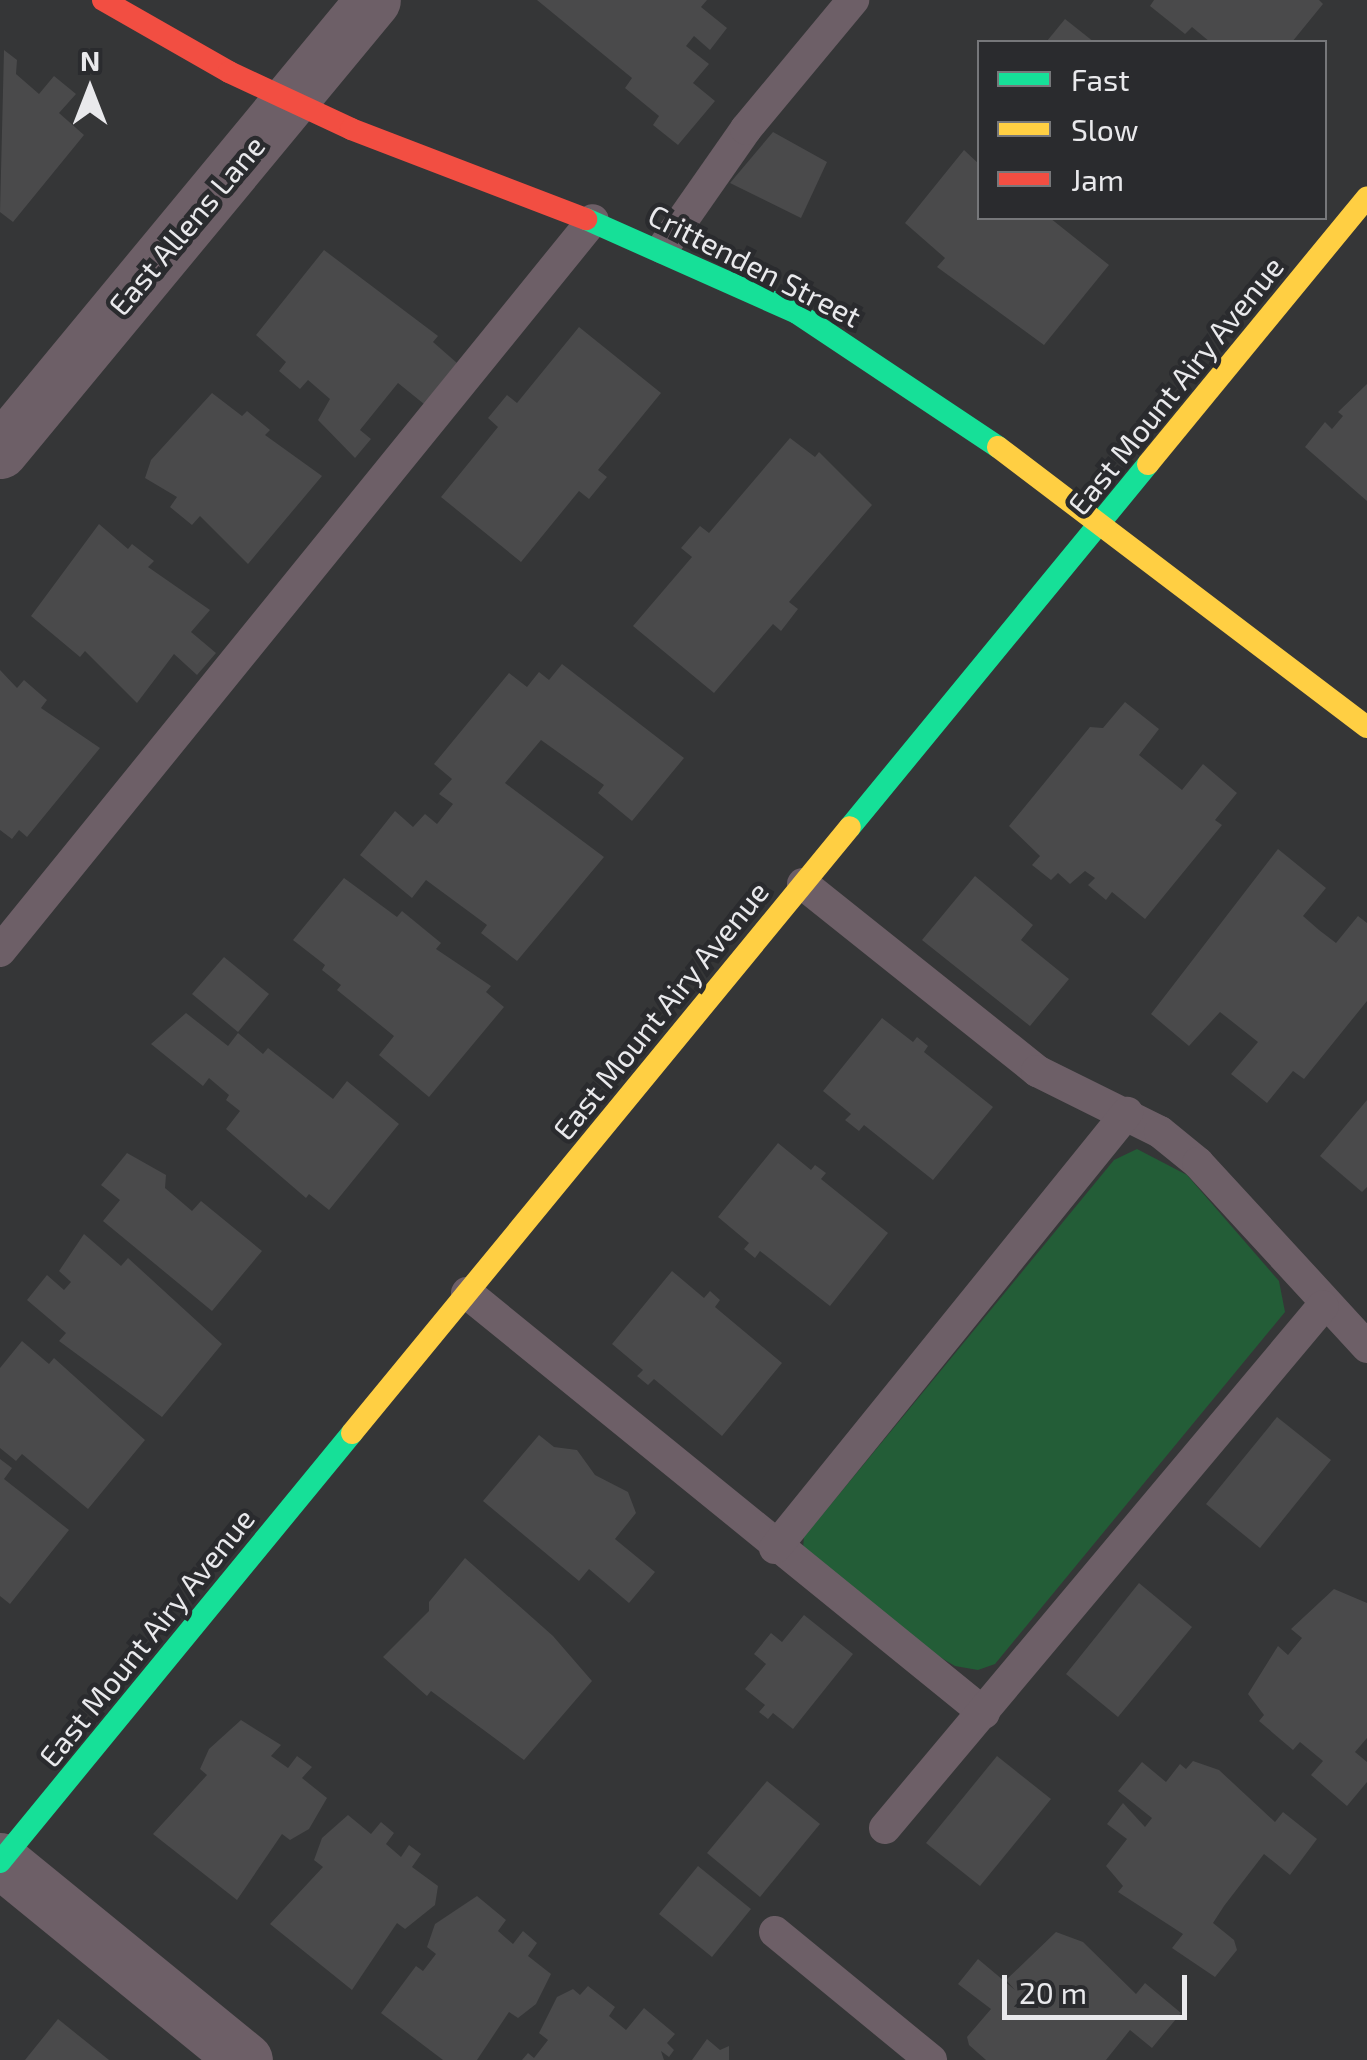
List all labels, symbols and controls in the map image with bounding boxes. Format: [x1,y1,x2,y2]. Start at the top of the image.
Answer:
north arrow [40,40,140,140]
legend [977,40,1327,220]
text: N [80,43,100,77]
text: Fast [1071,61,1130,97]
text: Slow [1071,111,1138,147]
street label: East Allens Lane [100,128,272,322]
text: Jam [1071,161,1124,197]
street label: Crittenden Street [643,196,867,334]
street label: East Mount Airy Avenue [1059,248,1291,522]
street label: East Mount Airy Avenue [544,873,776,1147]
street label: East Mount Airy Avenue [30,1500,262,1774]
scale bar [1007,1955,1192,2017]
text: 20 m [1019,1974,1087,2010]

